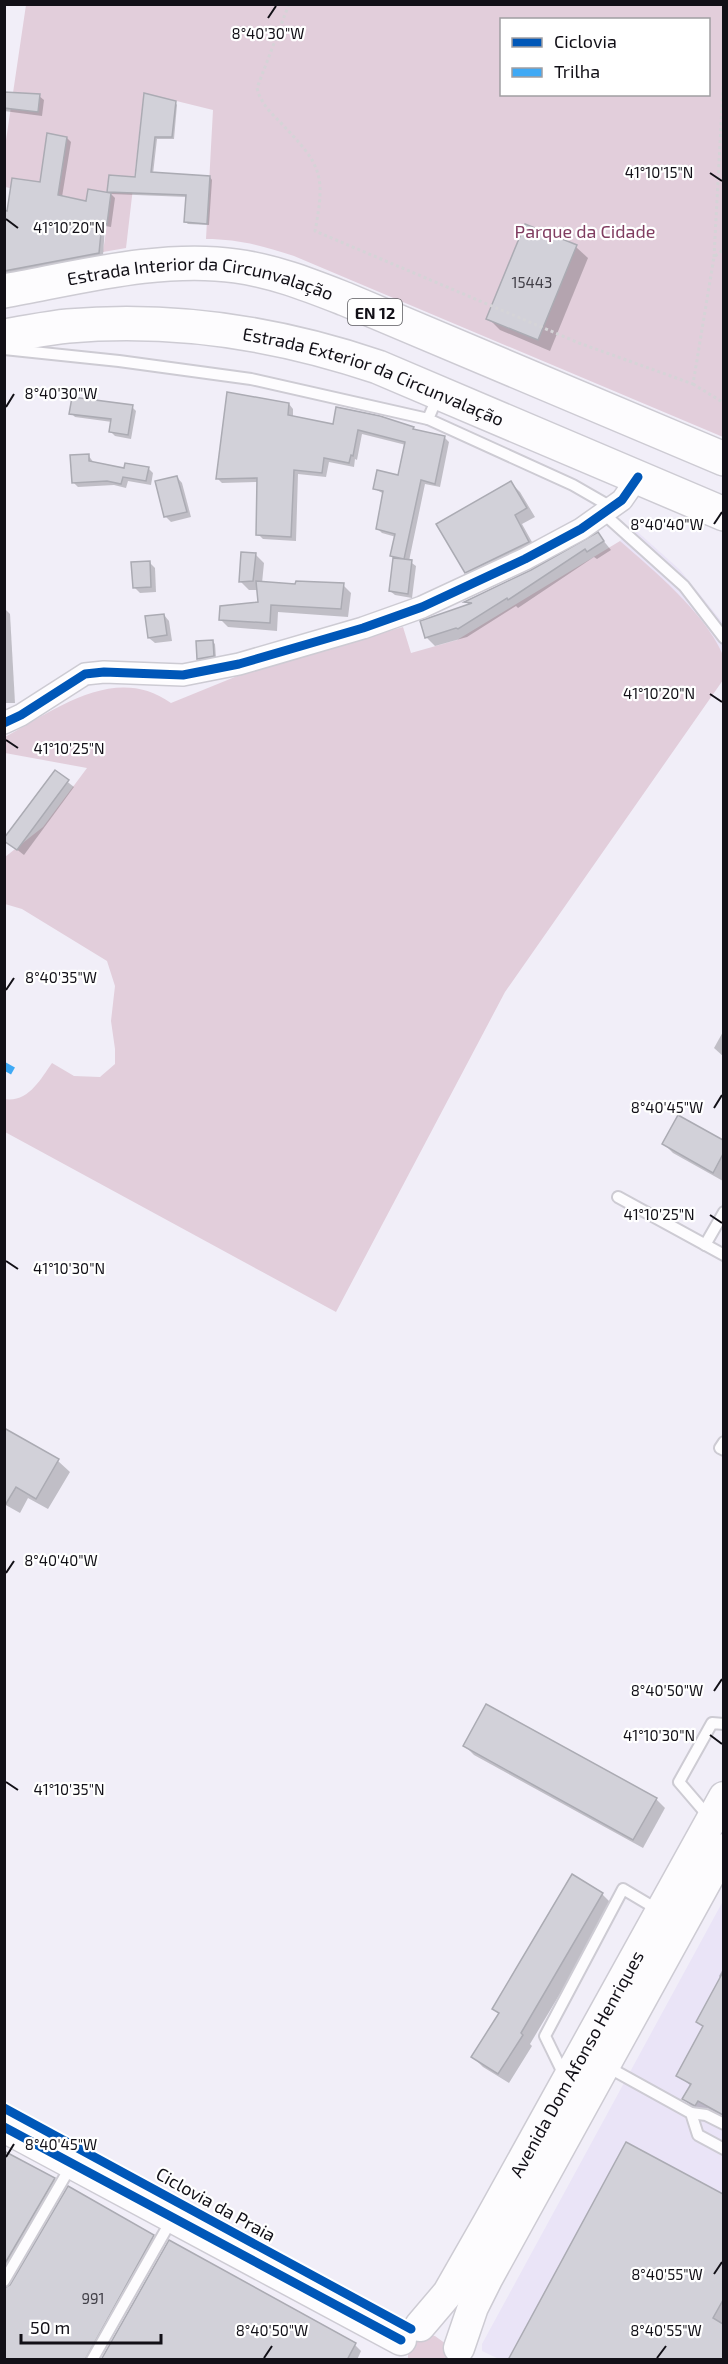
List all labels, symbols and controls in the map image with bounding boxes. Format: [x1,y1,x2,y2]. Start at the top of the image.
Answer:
legend [500,18,710,96]
text: 8°40'30"W [232,24,304,42]
text: Ciclovia [554,30,617,52]
text: Trilha [554,60,600,82]
text: 41°10'15"N [625,163,693,181]
text: 41°10'20"N [33,218,105,236]
park label: Parque da Cidade [515,220,655,242]
street label: Estrada Interior da Circunvalação [65,252,337,304]
house number: 15443 [512,273,552,291]
road number: EN 12 [348,299,402,325]
street label: Estrada Exterior da Circunvalação [241,322,507,430]
text: 8°40'30"W [25,384,97,402]
text: 8°40'40"W [630,515,704,533]
text: 41°10'20"N [623,684,695,702]
text: 41°10'25"N [33,739,105,757]
text: 8°40'35"W [25,968,97,986]
text: 8°40'45"W [631,1098,703,1116]
text: 41°10'25"N [623,1205,695,1223]
text: 41°10'30"N [33,1259,105,1277]
text: 8°40'40"W [24,1551,98,1569]
text: 8°40'50"W [631,1681,703,1699]
text: 41°10'30"N [623,1726,695,1744]
text: 41°10'35"N [33,1780,105,1798]
street label: Avenida Dom Afonso Henriques [505,1947,648,2181]
text: 8°40'45"W [25,2135,97,2153]
street label: Ciclovia da Praia [152,2162,280,2246]
text: 8°40'55"W [631,2265,703,2283]
house number: 991 [81,2289,105,2307]
scale bar [21,2307,160,2345]
text: 50 m [30,2316,70,2338]
text: 8°40'50"W [236,2321,308,2339]
text: 8°40'55"W [630,2321,702,2339]

